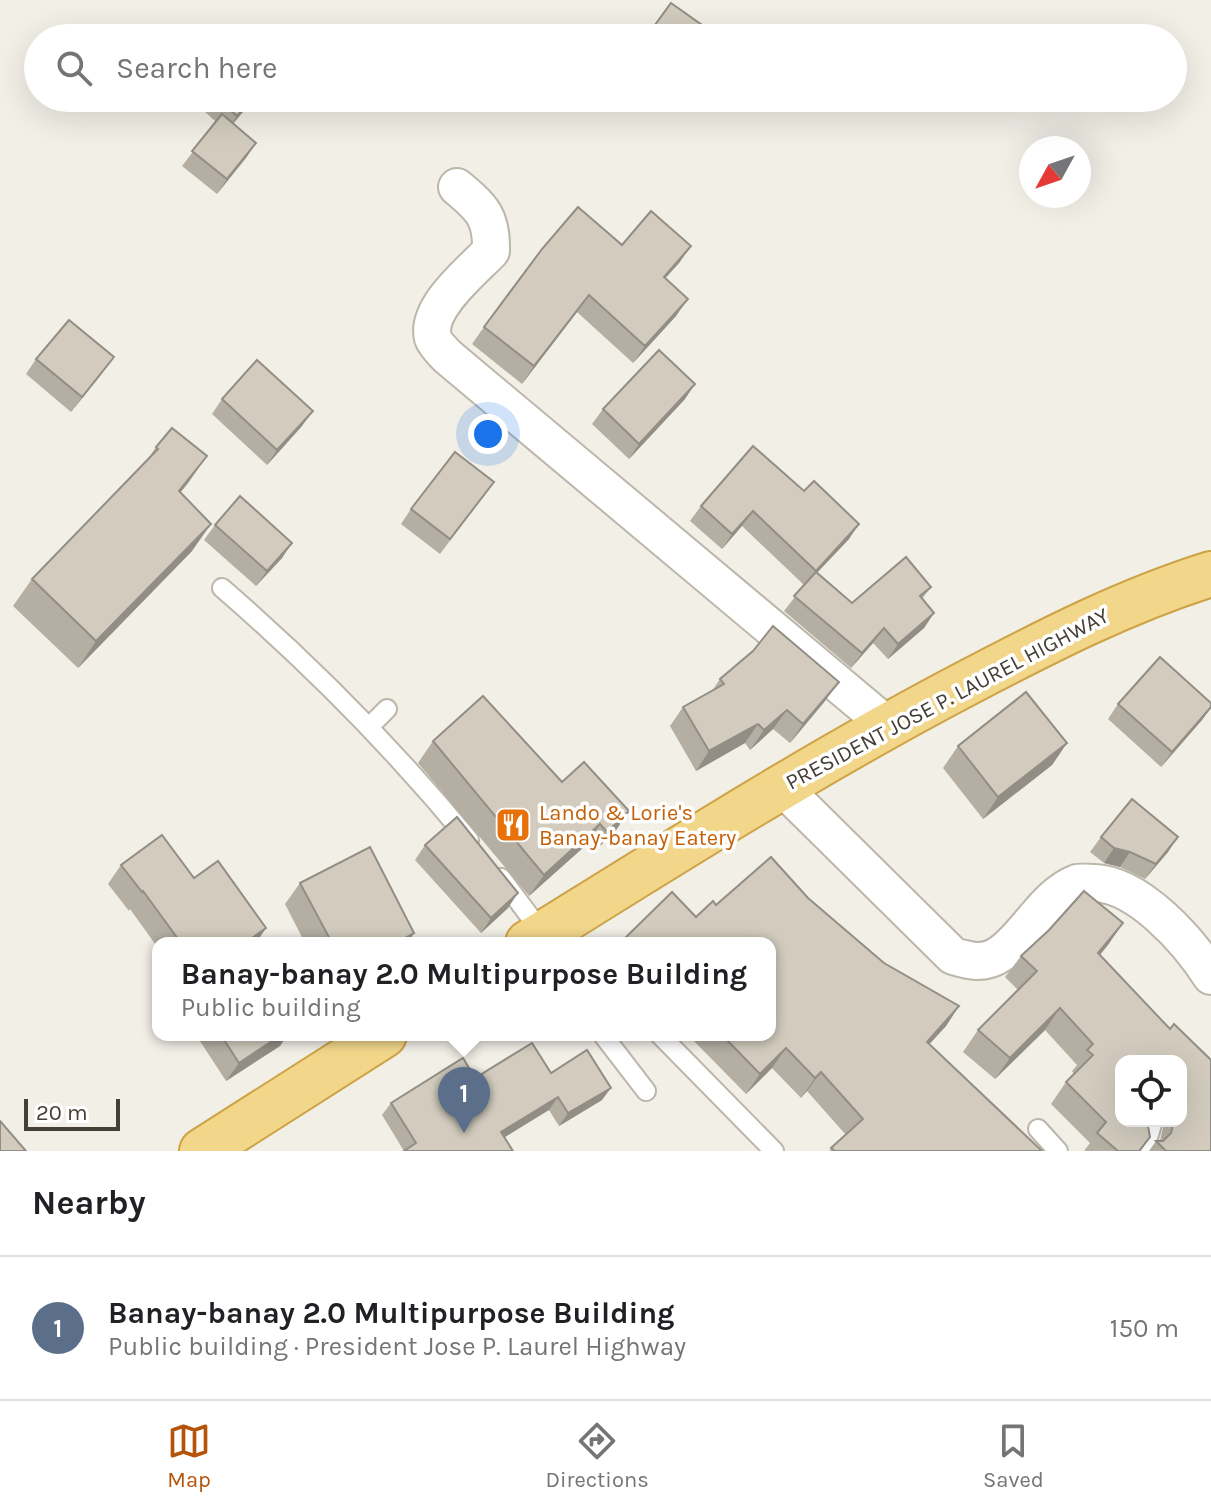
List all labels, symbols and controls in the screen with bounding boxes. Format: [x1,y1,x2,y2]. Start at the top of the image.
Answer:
search box [24,24,1187,112]
icon: search [52,46,96,90]
text: Search here [116,50,277,86]
north arrow [1019,136,1091,208]
your location [468,414,508,454]
street label: PRESIDENT JOSE P. LAUREL HIGHWAY [781,602,1114,795]
place label: Lando & Lorie's Banay-banay Eatery [539,800,736,851]
restaurant icon: Lando & Lorie's Banay-banay Eatery [494,806,532,844]
popup [152,937,776,1041]
text: Banay-banay 2.0 Multipurpose Building [181,956,747,992]
text: Public building [181,992,361,1023]
map controls [1115,1055,1187,1127]
button: locate [1115,1055,1187,1127]
pin: 1 [438,1067,490,1133]
scale bar [24,1095,120,1131]
text: 20 m [36,1100,88,1126]
text: Nearby [32,1183,146,1223]
text: Banay-banay 2.0 Multipurpose Building [108,1295,675,1331]
text: 1 [53,1313,63,1344]
text: 150 m [1110,1313,1179,1344]
text: Public building · President Jose P. Laurel Highway [108,1331,686,1362]
tab: Map [167,1419,211,1493]
tab: Directions [545,1419,649,1493]
tab: Saved [983,1419,1044,1493]

